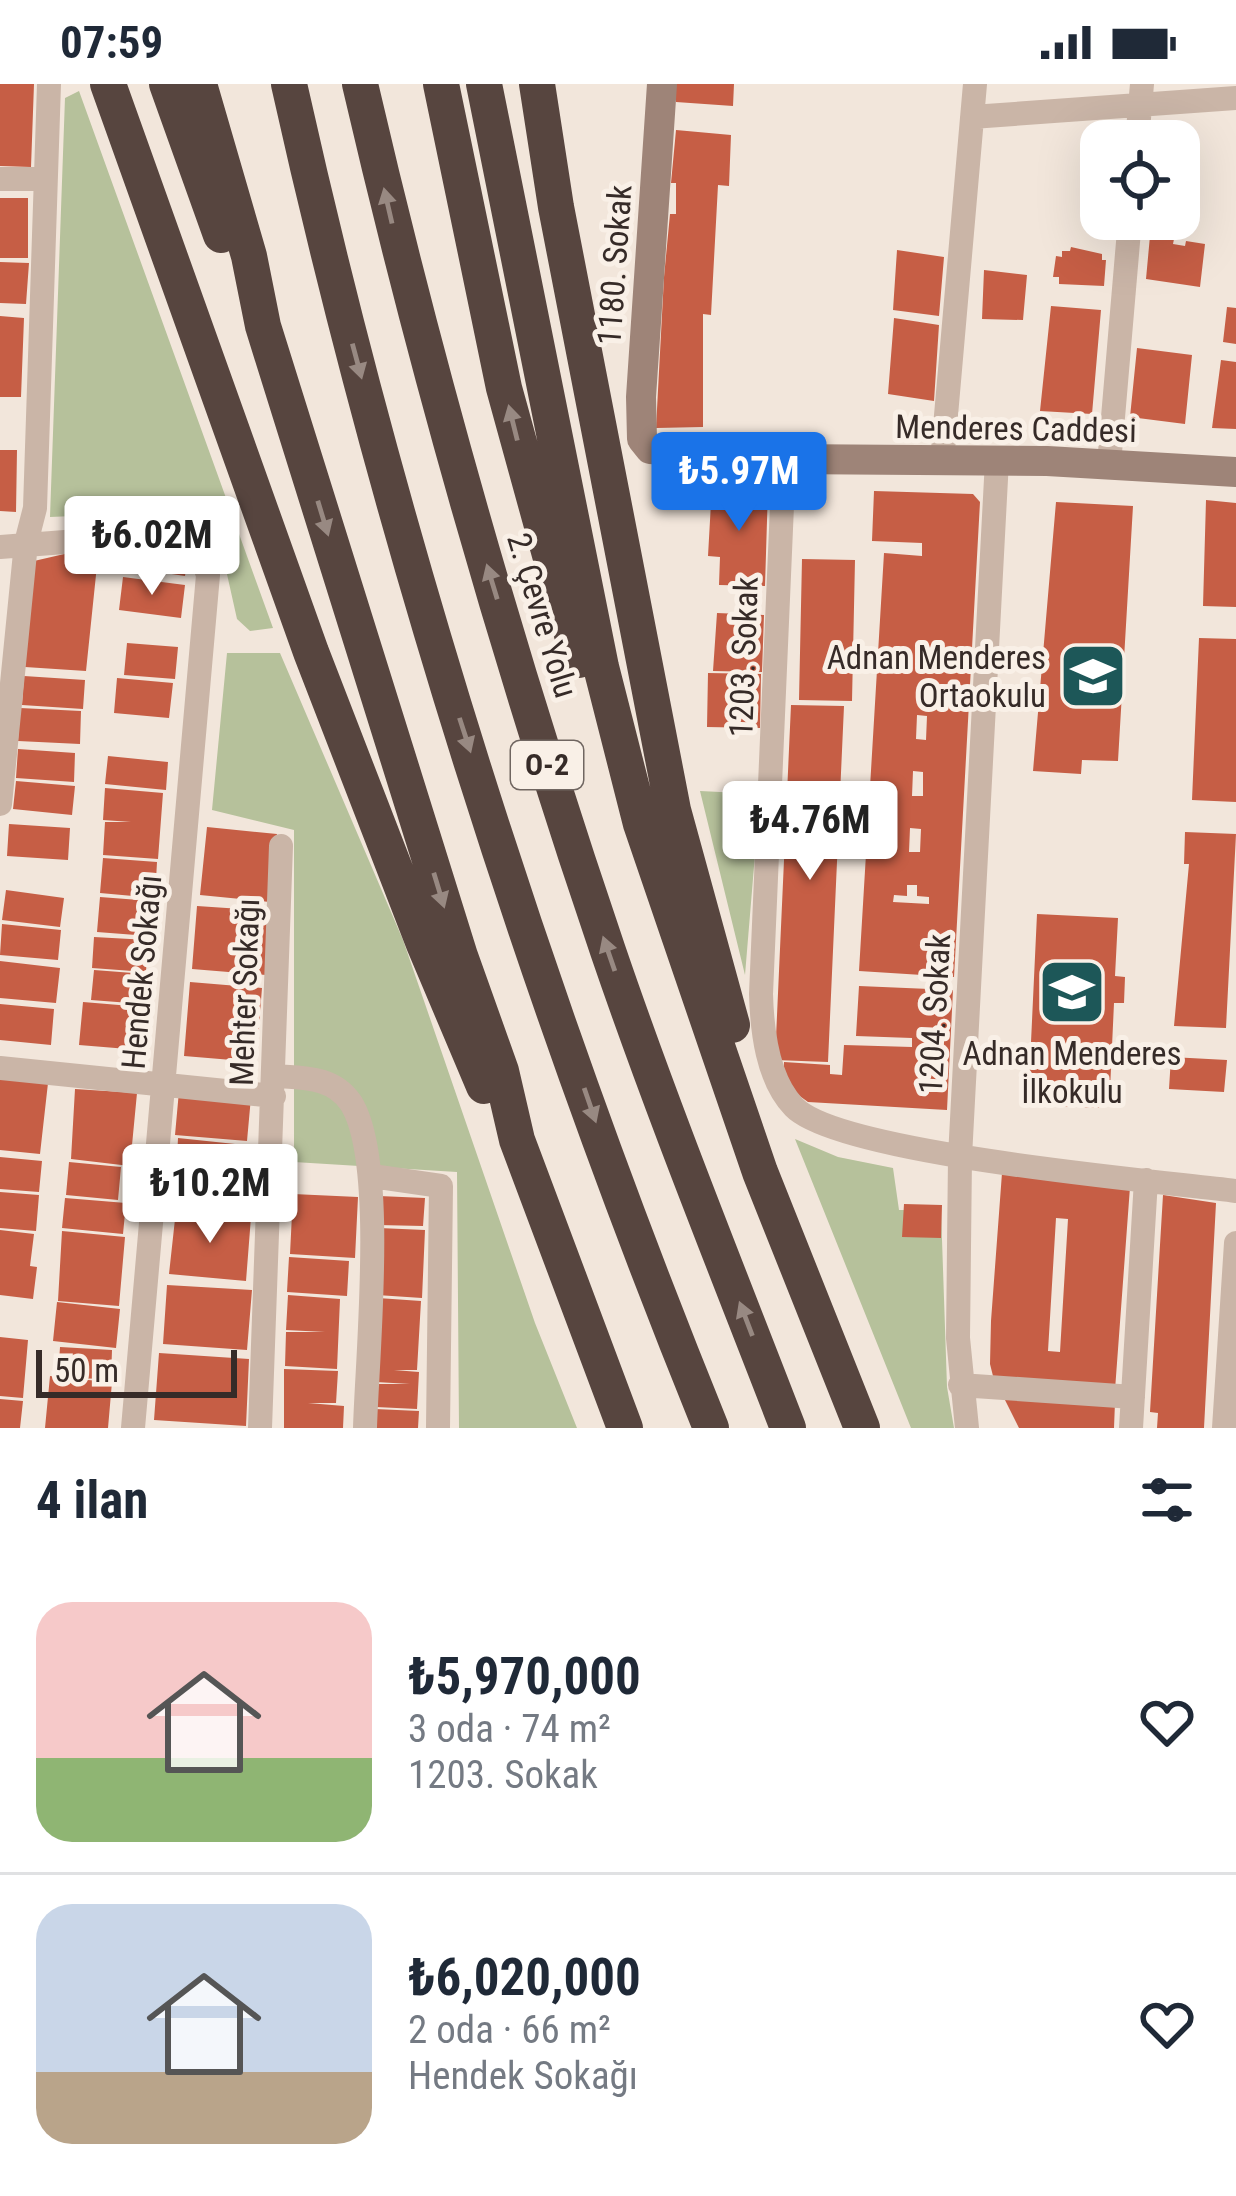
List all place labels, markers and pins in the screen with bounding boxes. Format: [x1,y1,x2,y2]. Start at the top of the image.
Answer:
pin: ₺5.97M [641,432,837,534]
pin: ₺6.02M [54,496,250,598]
place label: Adnan Menderes Ortaokulu [827,638,1046,715]
school or university icon: Adnan Menderes Ortaokulu [1058,641,1128,711]
pin: ₺4.76M [712,781,908,883]
school or university icon: Adnan Menderes İlkokulu [1037,957,1107,1027]
place label: Adnan Menderes İlkokulu [962,1034,1182,1111]
pin: ₺10.2M [112,1144,308,1246]

